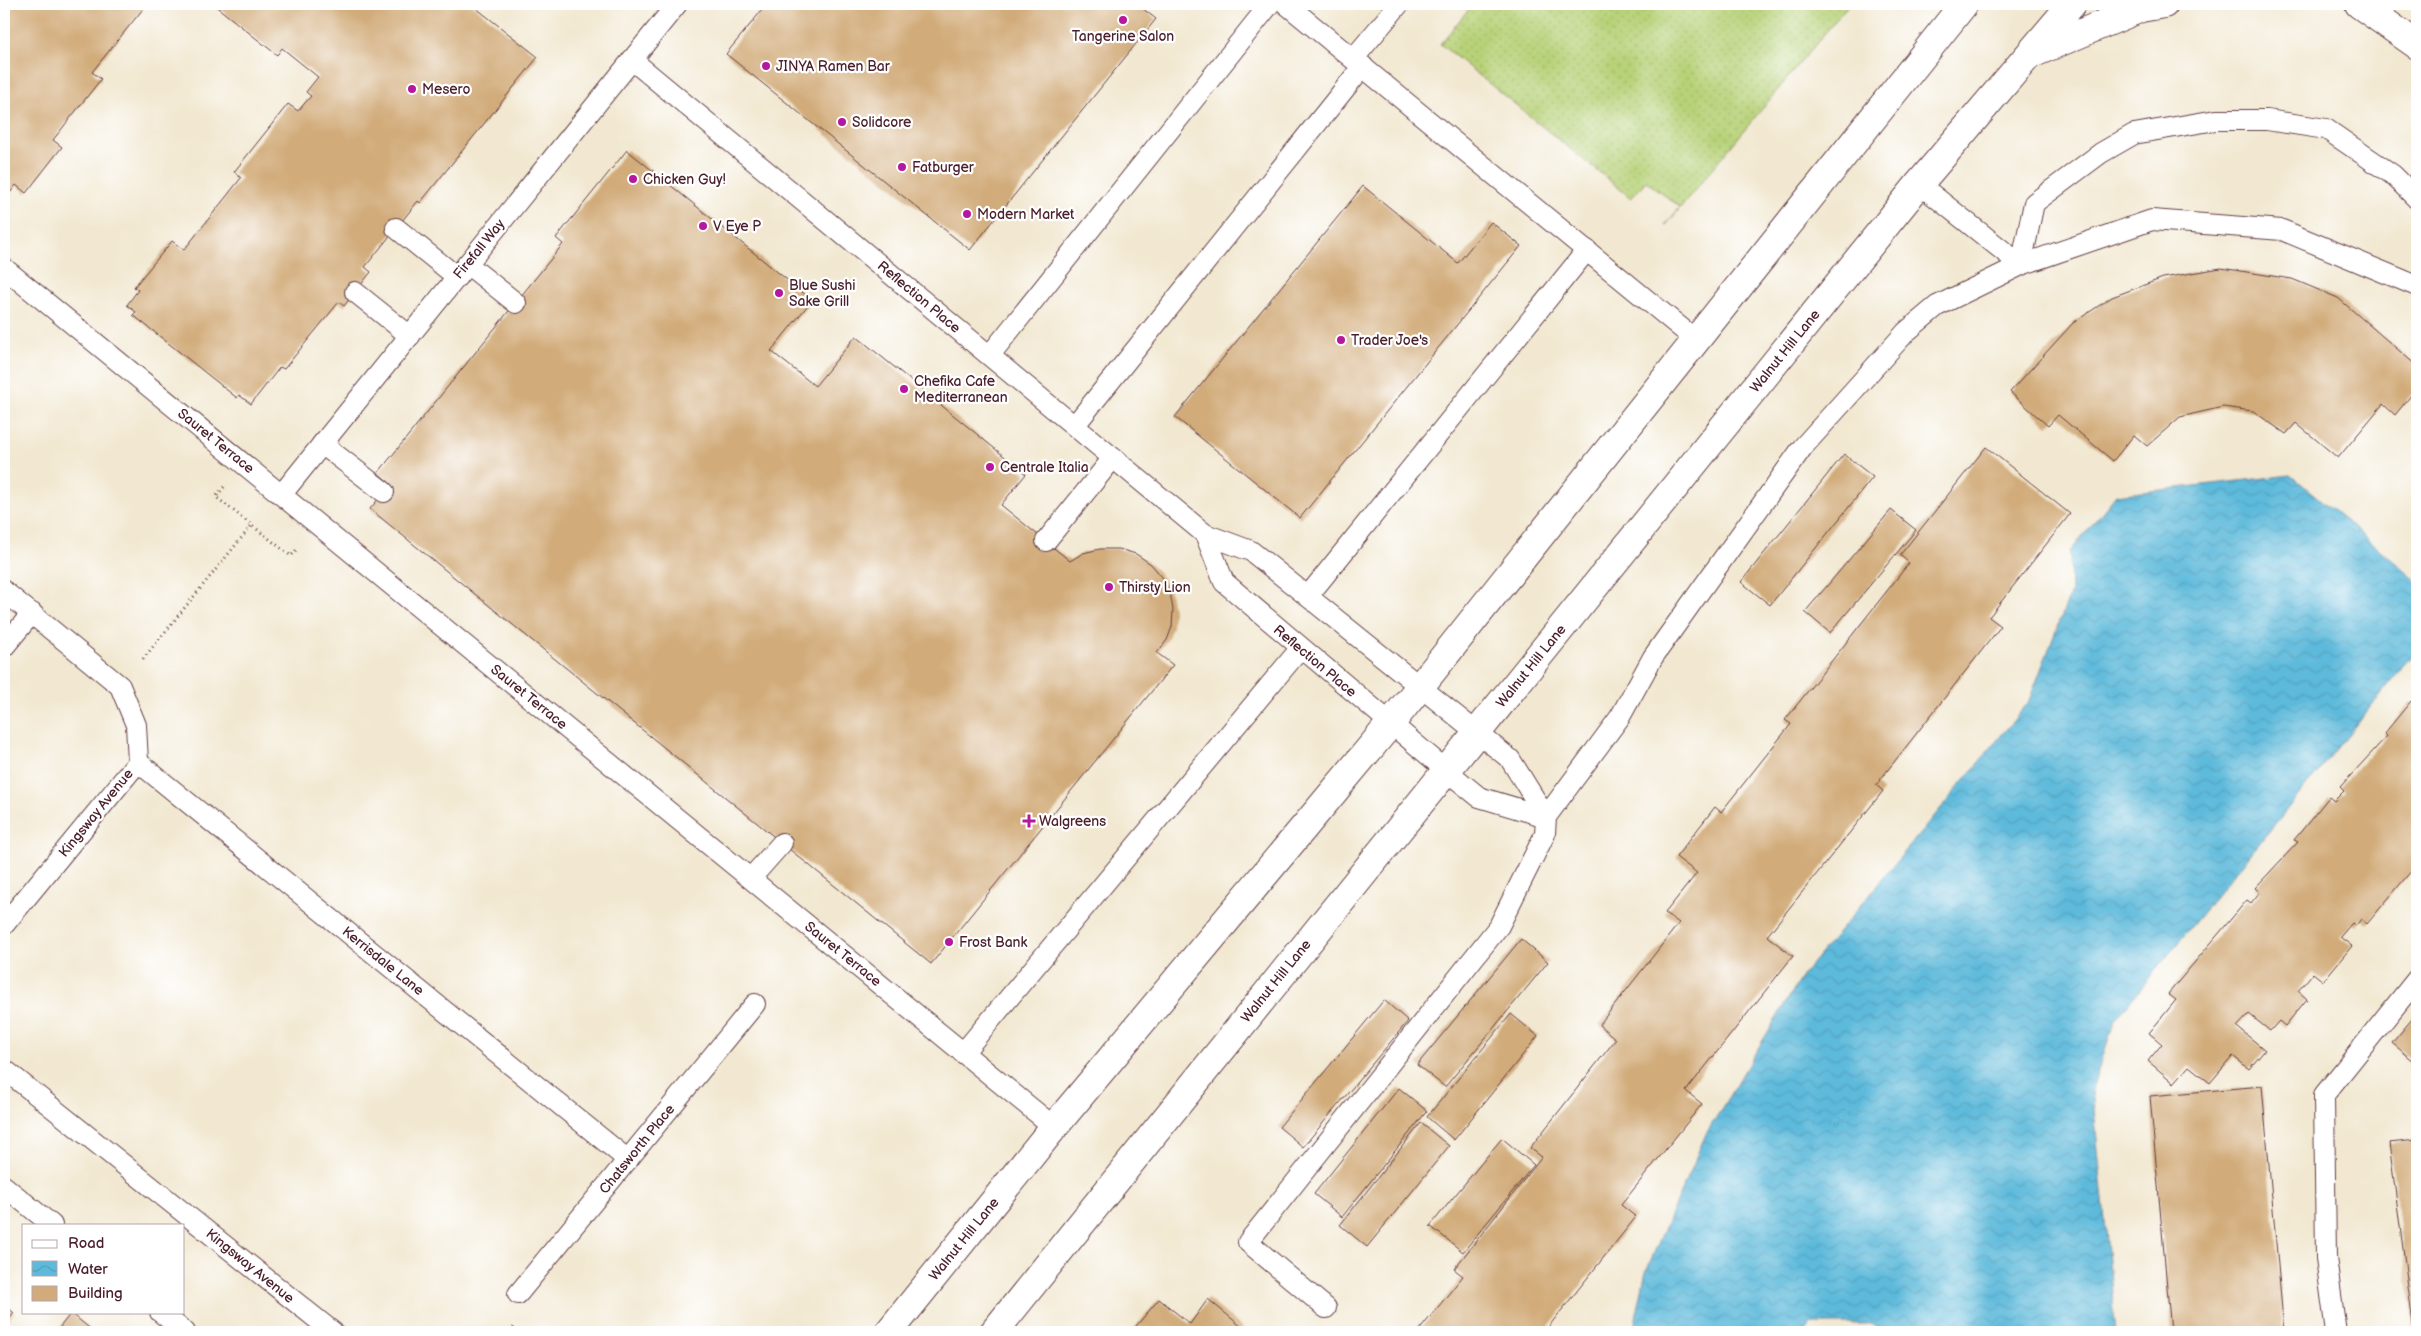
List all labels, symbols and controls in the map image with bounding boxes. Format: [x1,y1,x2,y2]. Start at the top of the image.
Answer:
marker: Tangerine Salon [1117,14,1129,26]
place label: Tangerine Salon [1072,28,1174,45]
place label: JINYA Ramen Bar [776,58,891,75]
marker: JINYA Ramen Bar [760,60,772,72]
place label: Mesero [422,81,470,98]
marker: Mesero [406,83,418,95]
place label: Solidcore [852,114,911,131]
marker: Solidcore [836,116,848,128]
place label: Fatburger [912,159,975,176]
marker: Fatburger [896,161,908,173]
place label: Chicken Guy! [643,171,726,188]
marker: Chicken Guy! [627,173,639,185]
place label: Modern Market [977,206,1075,223]
marker: Modern Market [961,208,973,220]
street label: Firefall Way [450,215,509,282]
place label: V Eye P [713,218,761,235]
marker: V Eye P [697,220,709,232]
street label: Reflection Place [874,257,964,337]
place label: Blue Sushi Sake Grill [789,277,856,310]
marker: Blue Sushi Sake Grill [773,287,785,299]
street label: Walnut Hill Lane [1746,306,1824,396]
place label: Trader Joe's [1351,332,1428,349]
marker: Trader Joe's [1335,334,1347,346]
place label: Chefika Cafe Mediterranean [914,373,1008,406]
marker: Chefika Cafe Mediterranean [898,383,910,395]
street label: Sauret Terrace [174,405,258,477]
place label: Centrale Italia [1000,459,1089,476]
marker: Centrale Italia [984,461,996,473]
place label: Thirsty Lion [1119,579,1191,596]
marker: Thirsty Lion [1103,581,1115,593]
street label: Reflection Place [1270,621,1360,701]
street label: Walnut Hill Lane [1492,621,1570,711]
street label: Sauret Terrace [487,661,571,733]
street label: Kingsway Avenue [55,765,137,861]
place label: Walgreens [1039,813,1106,830]
marker: Walgreens [1023,815,1035,827]
street label: Sauret Terrace [801,918,885,990]
street label: Kerrisdale Lane [339,923,427,999]
place label: Frost Bank [959,934,1027,951]
marker: Frost Bank [943,936,955,948]
street label: Walnut Hill Lane [1237,936,1315,1026]
street label: Chatsworth Place [596,1101,678,1197]
street label: Walnut Hill Lane [925,1194,1003,1284]
legend [22,1224,185,1314]
street label: Kingsway Avenue [202,1225,298,1307]
text: Road [68,1234,104,1253]
text: Water [68,1260,108,1279]
text: Building [68,1284,123,1303]

